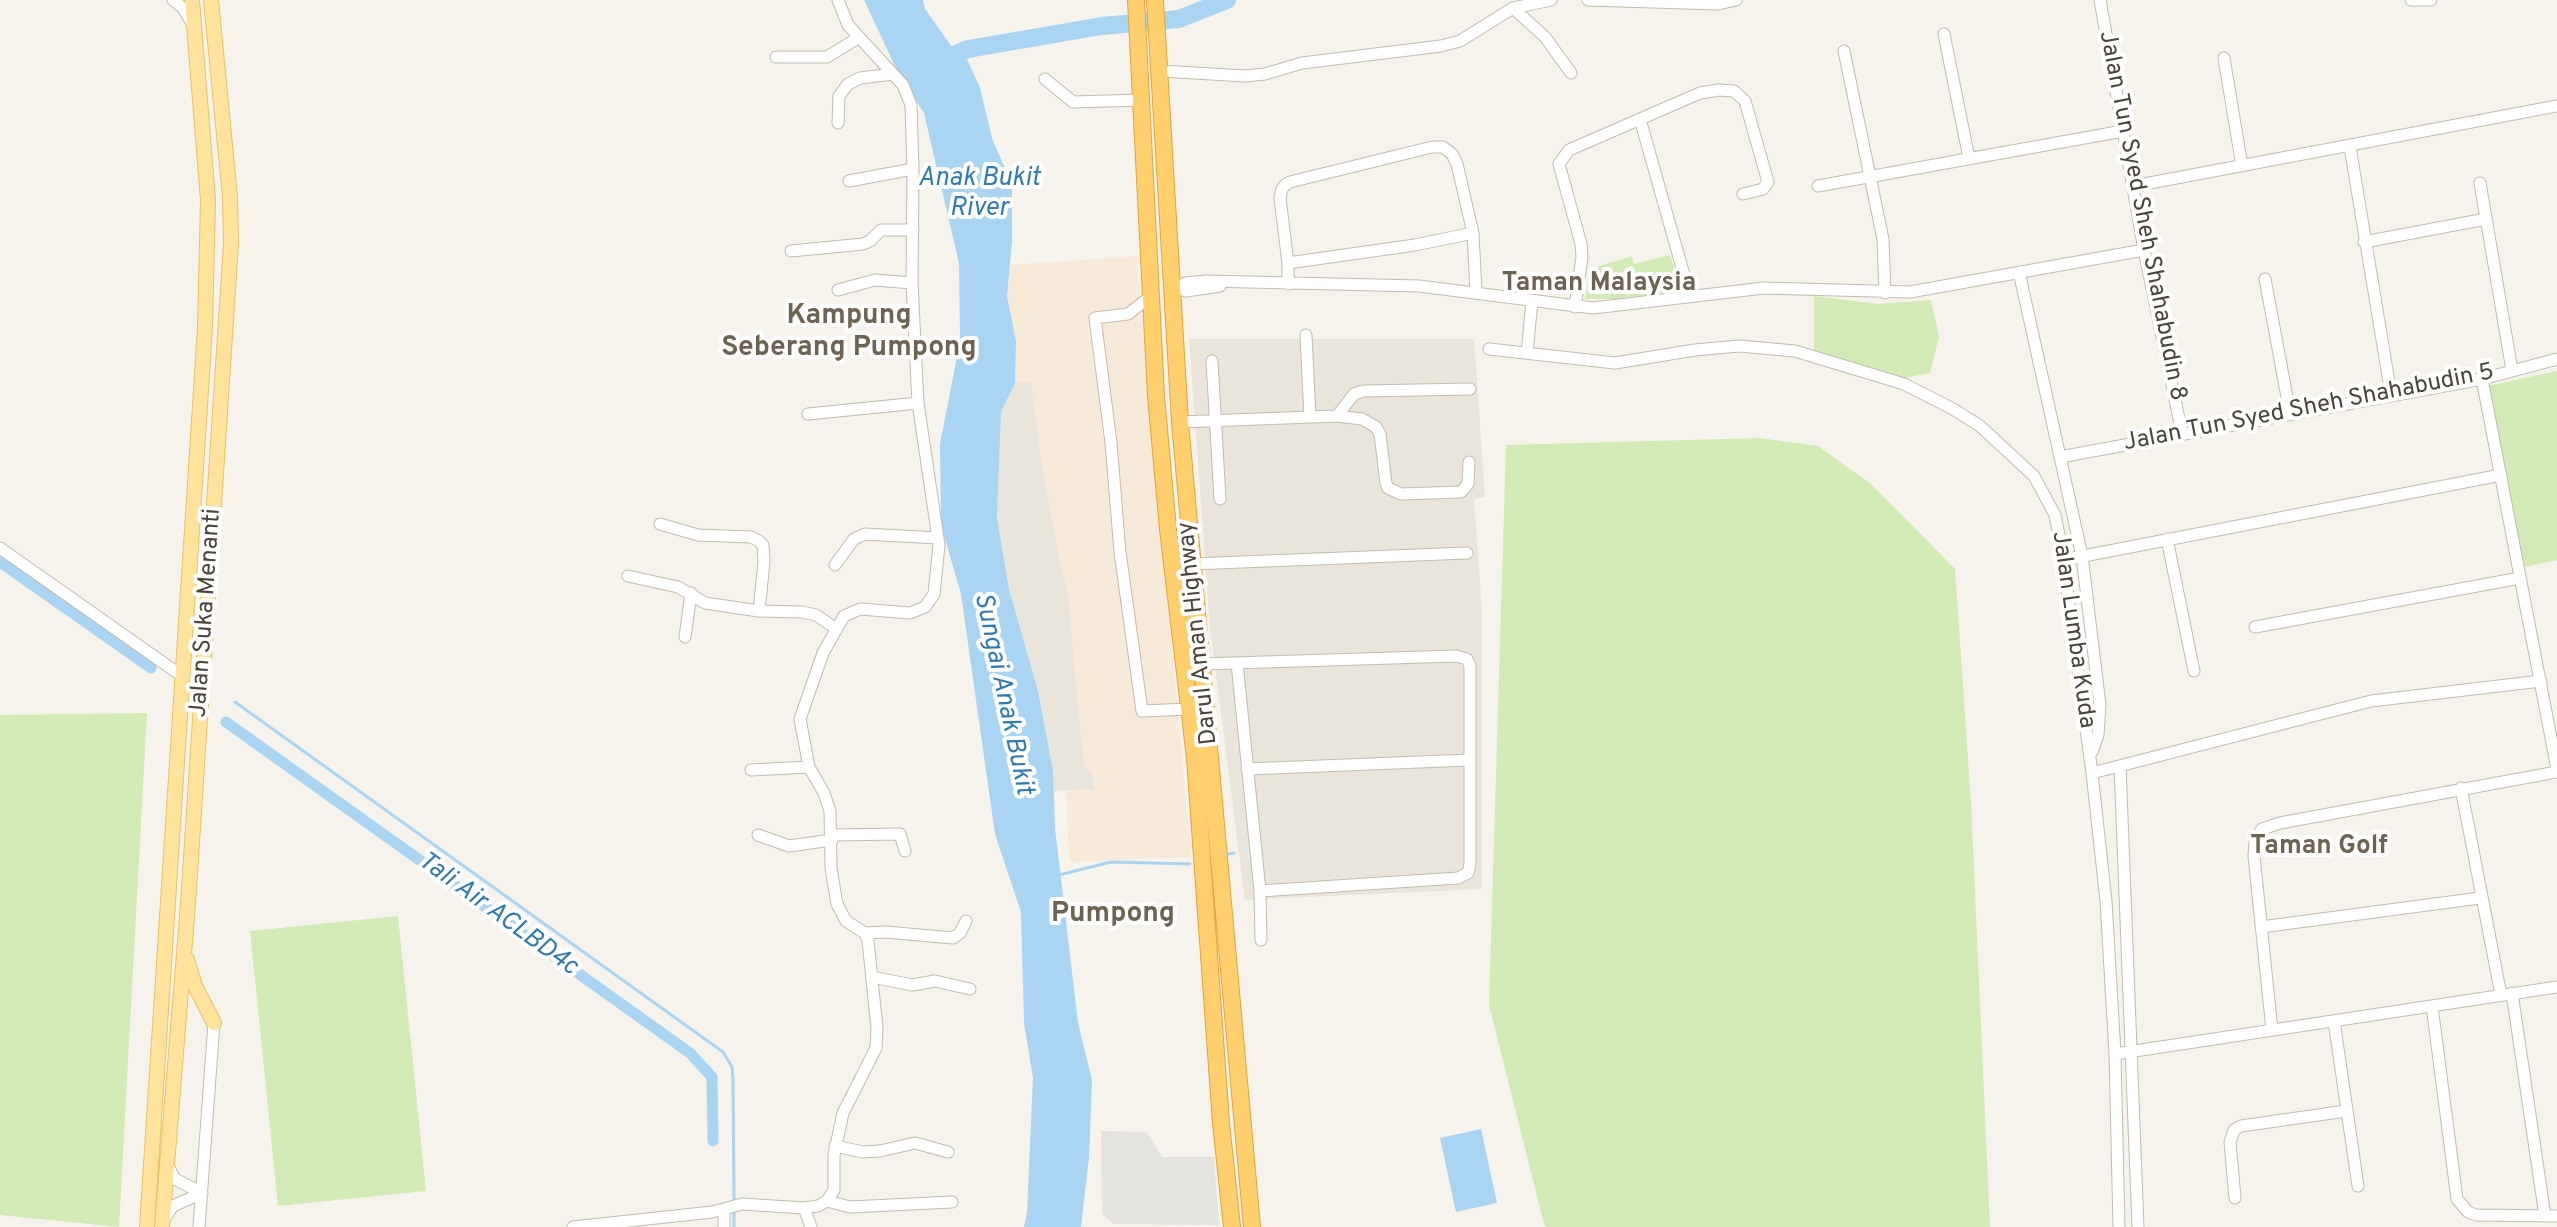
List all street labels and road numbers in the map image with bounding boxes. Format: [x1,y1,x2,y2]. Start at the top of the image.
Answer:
street label: Jalan Tun Syed Sheh Shahabudin 8 [2091,29,2191,403]
street label: Jalan Tun Syed Sheh Shahabudin 5 [2121,359,2497,459]
street label: Jalan Suka Menanti [185,508,229,718]
street label: Darul Aman Highway [1173,520,1225,746]
street label: Jalan Lumba Kuda [2044,530,2100,730]

